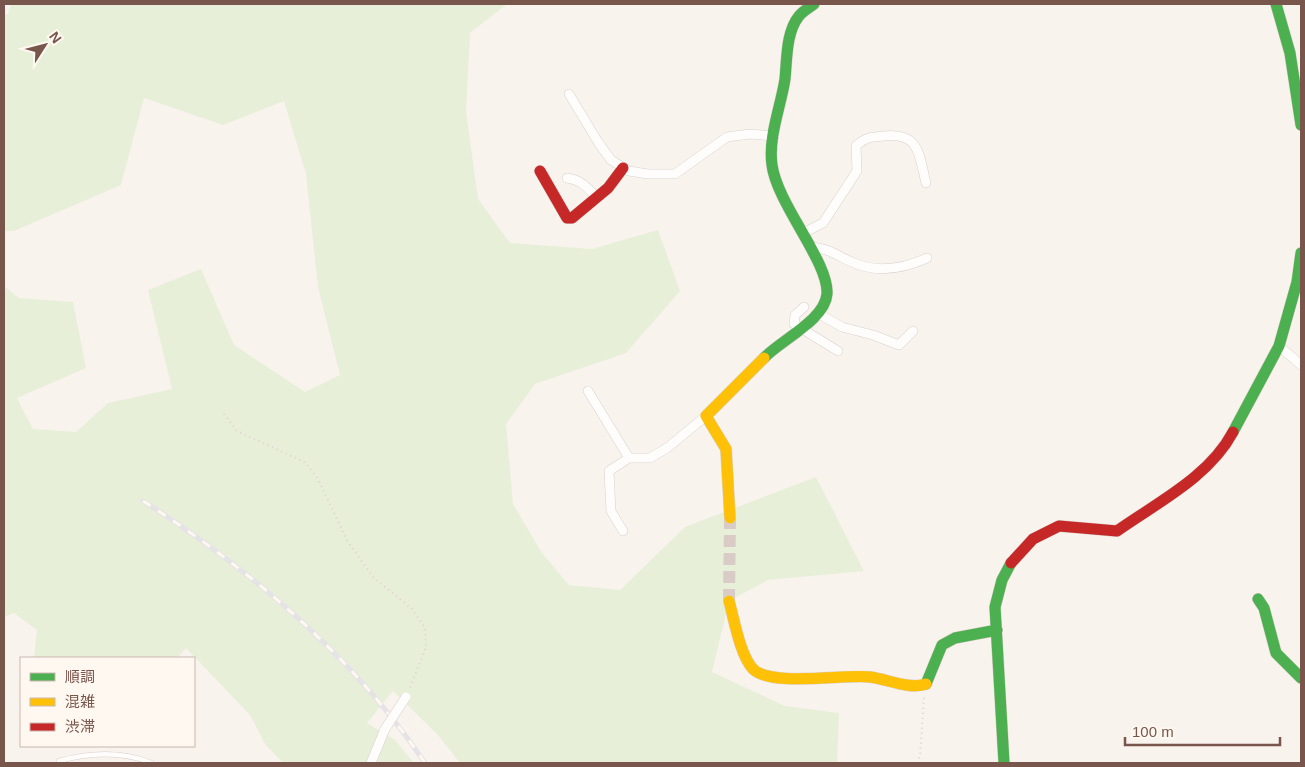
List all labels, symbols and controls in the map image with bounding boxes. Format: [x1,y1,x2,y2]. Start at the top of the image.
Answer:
north arrow [20,20,70,70]
text: N [46,29,65,46]
legend [20,657,195,747]
text: 順調 [65,668,95,685]
text: 混雑 [65,693,95,710]
scale bar [1125,714,1280,746]
text: 渋滞 [65,718,95,735]
text: 100 m [1132,723,1174,740]

